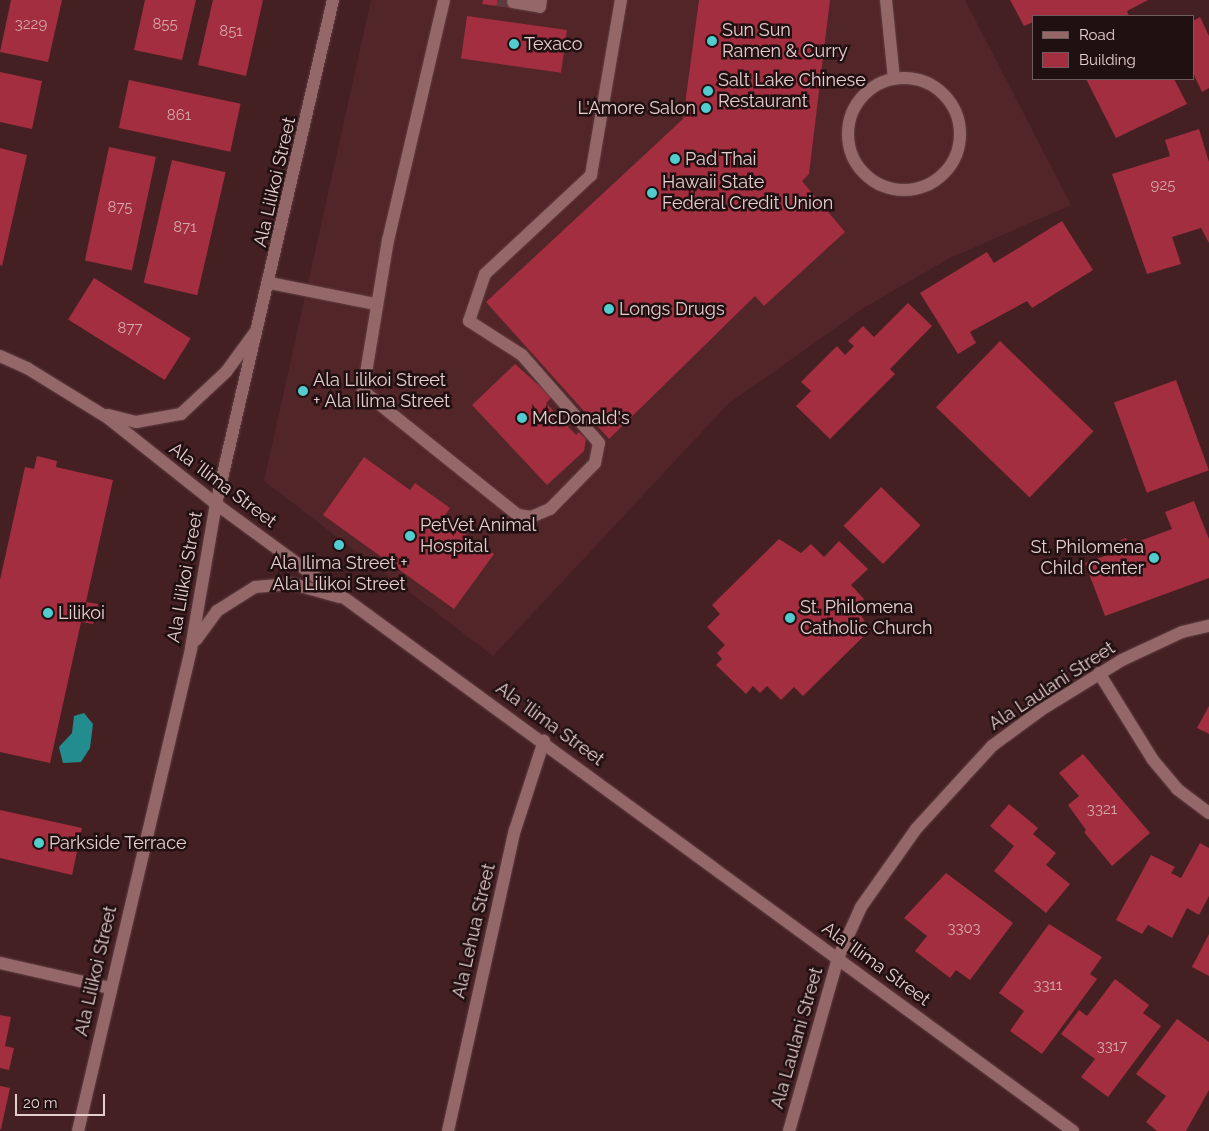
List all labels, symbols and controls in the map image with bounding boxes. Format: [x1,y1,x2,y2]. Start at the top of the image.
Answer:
legend [1032,15,1194,80]
house number: 3229 [15,16,47,34]
house number: 855 [152,16,178,34]
place label: Sun Sun Ramen & Curry [722,20,848,62]
house number: 851 [219,23,243,41]
text: Road [1079,26,1115,44]
place label: Texaco [524,33,582,55]
marker: Sun Sun Ramen & Curry [706,35,718,47]
marker: Texaco [508,38,520,50]
text: Building [1079,51,1136,69]
place label: Salt Lake Chinese Restaurant [718,70,866,112]
marker: Salt Lake Chinese Restaurant [702,85,714,97]
place label: L'Amore Salon [577,97,696,119]
marker: L'Amore Salon [700,102,712,114]
house number: 861 [167,107,191,125]
street label: Ala Lilikoi Street [250,115,300,249]
place label: Pad Thai [685,148,757,170]
marker: Pad Thai [669,153,681,165]
place label: Hawaii State Federal Credit Union [662,172,834,214]
house number: 925 [1151,177,1175,195]
marker: Hawaii State Federal Credit Union [646,187,658,199]
house number: 875 [108,199,132,217]
house number: 871 [173,219,197,237]
place label: Longs Drugs [619,298,725,320]
marker: Longs Drugs [603,303,615,315]
house number: 877 [118,320,142,338]
place label: Ala Lilikoi Street + Ala Ilima Street [313,370,451,412]
marker: Ala Lilikoi Street + Ala Ilima Street [297,385,309,397]
place label: McDonald's [532,407,630,429]
marker: McDonald's [516,412,528,424]
street label: Ala ʻIlima Street [165,438,281,532]
street label: Ala Lilikoi Street [163,510,207,644]
place label: PetVet Animal Hospital [420,515,537,558]
marker: PetVet Animal Hospital [404,530,416,542]
place label: St. Philomena Child Center [1031,537,1144,580]
marker: Ala Ilima Street + Ala Lilikoi Street [333,539,345,551]
marker: St. Philomena Child Center [1148,552,1160,564]
place label: Ala Ilima Street + Ala Lilikoi Street [270,553,408,596]
place label: St. Philomena Catholic Church [800,597,933,640]
place label: Lilikoi [58,602,105,624]
marker: Lilikoi [42,607,54,619]
marker: St. Philomena Catholic Church [784,612,796,624]
street label: Ala Laulani Street [985,637,1119,735]
street label: Ala ʻIlima Street [492,678,608,770]
house number: 3321 [1087,801,1117,819]
place label: Parkside Terrace [49,832,187,854]
marker: Parkside Terrace [33,837,45,849]
street label: Ala Lehua Street [448,861,500,1001]
street label: Ala Lilikoi Street [71,904,121,1038]
street label: Ala ʻIlima Street [818,918,934,1010]
house number: 3303 [947,920,981,938]
street label: Ala Laulani Street [766,965,828,1111]
house number: 3311 [1034,977,1062,995]
house number: 3317 [1097,1038,1127,1056]
scale bar [18,1084,108,1116]
text: 20 m [23,1094,58,1112]

